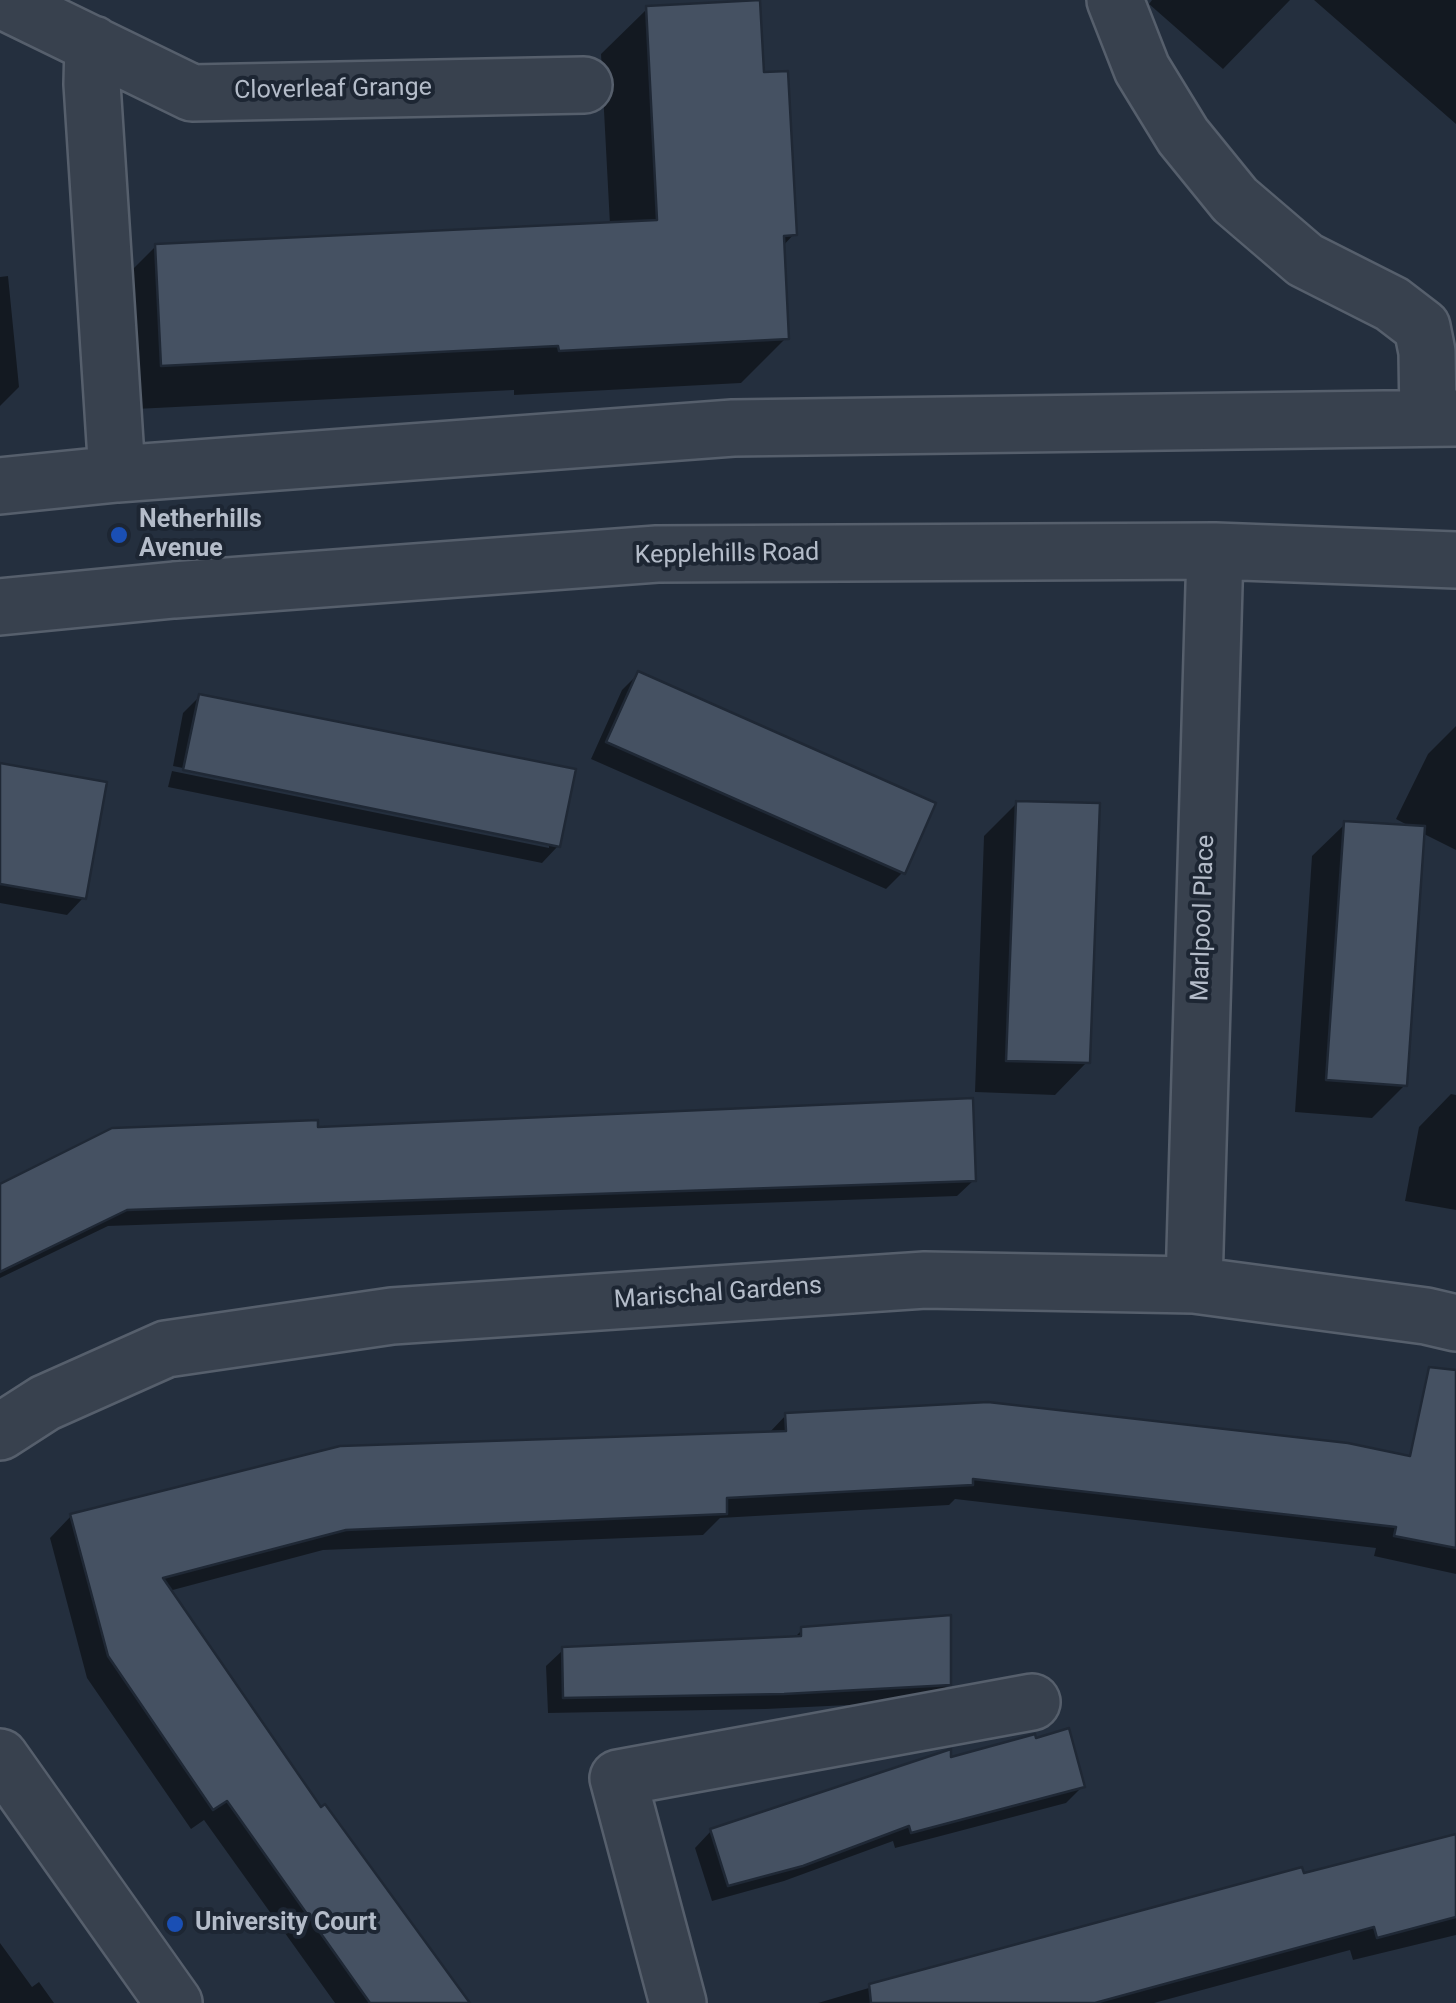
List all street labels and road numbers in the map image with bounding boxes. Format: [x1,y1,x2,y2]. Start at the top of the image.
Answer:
street label: Cloverleaf Grange [234,73,432,107]
street label: Kepplehills Road [634,538,820,572]
street label: Marlpool Place [1186,834,1222,1002]
street label: Marischal Gardens [613,1272,823,1316]

